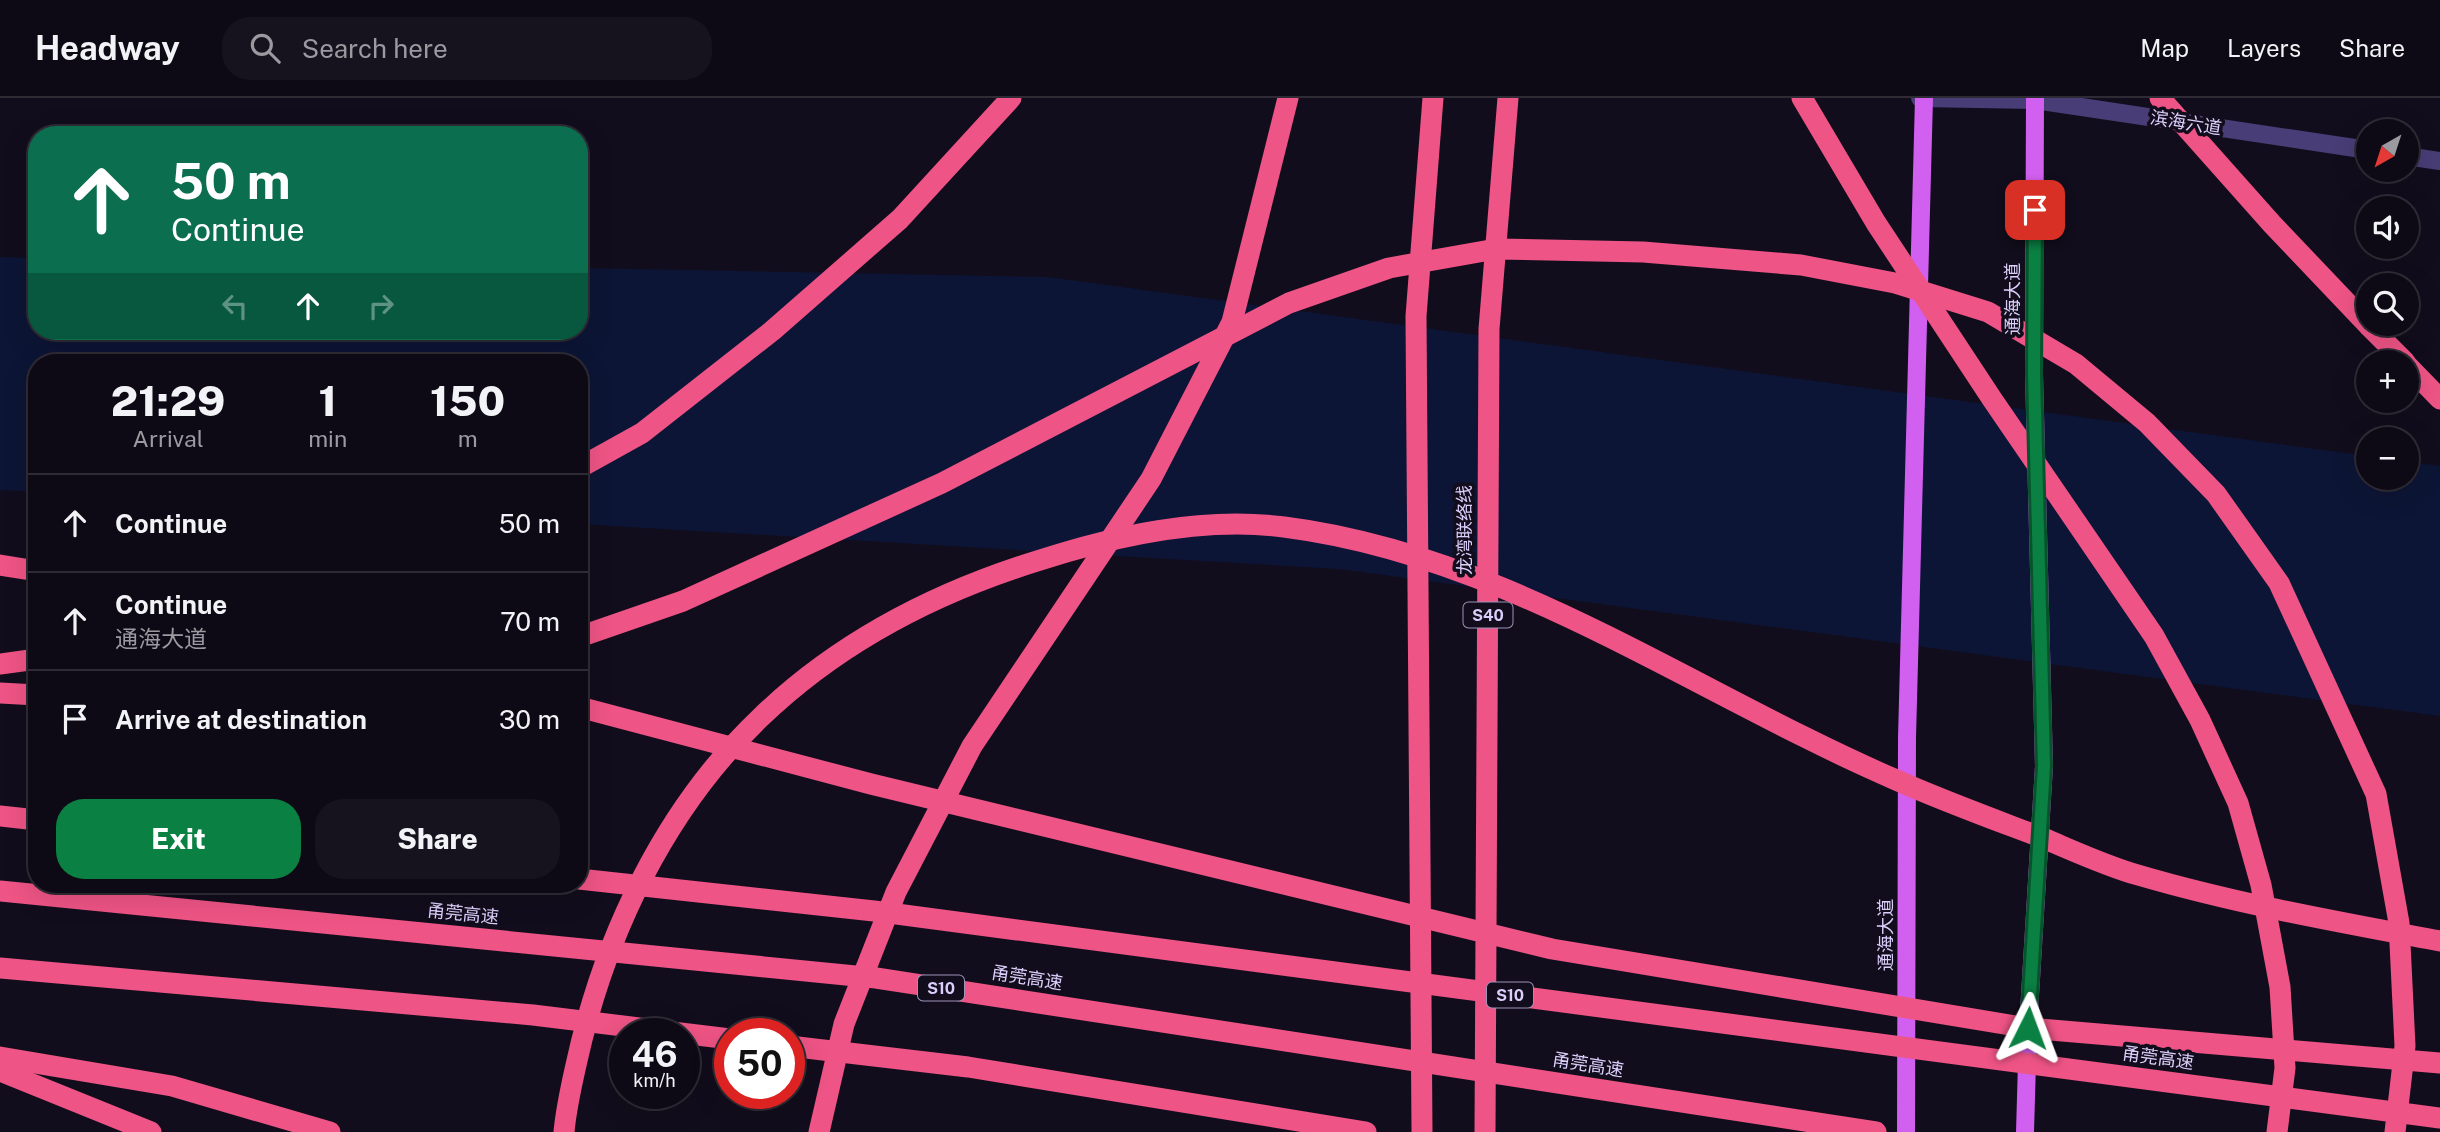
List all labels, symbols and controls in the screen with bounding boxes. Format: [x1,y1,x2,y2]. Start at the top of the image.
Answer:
search box [222,17,712,80]
text: Headway [35,29,180,67]
icon: search [246,29,284,67]
text: Search here [302,33,448,64]
text: Map [2140,34,2189,62]
text: Layers [2227,34,2301,62]
text: Share [2339,34,2405,62]
street label: 滨海六道 [2149,107,2223,139]
north arrow [2356,119,2418,182]
map controls [2356,119,2419,490]
text: 50 m [171,152,291,210]
icon: ahead [56,154,147,245]
pin [2005,180,2065,240]
icon: arrive [2016,191,2054,229]
button: sound [2356,196,2419,259]
text: Continue [171,211,305,248]
street label: 通海大道 [2002,263,2023,335]
button: search [2356,273,2419,336]
icon: left [216,287,254,325]
icon: ahead [289,287,327,325]
icon: right [362,287,400,325]
button: + [2356,350,2419,413]
text: 21:29 [111,376,225,425]
text: 1 [319,376,337,425]
text: 150 [430,376,505,425]
text: Arrival [133,425,204,452]
text: min [308,425,347,452]
text: m [458,425,478,452]
button: − [2356,427,2419,490]
street label: 龙湾联络线 [1454,485,1475,575]
icon: ahead [56,504,94,542]
text: Continue [115,508,227,539]
text: 50 m [499,508,560,539]
text: Continue [115,589,227,620]
icon: ahead [56,602,94,640]
road number: S40 [1464,602,1512,628]
text: 70 m [500,606,560,637]
text: 通海大道 [115,625,207,652]
icon: arrive [56,700,94,738]
text: Arrive at destination [115,704,367,735]
text: 30 m [499,704,560,735]
button: Exit [56,799,301,879]
button: Share [315,799,560,879]
street label: 甬莞高速 [426,899,500,928]
street label: 通海大道 [1875,899,1896,971]
street label: 甬莞高速 [990,962,1064,994]
road number: S10 [918,975,964,1000]
road number: S10 [1487,982,1533,1007]
position arrow [1991,991,2065,1065]
speed limit sign: 50 [714,1018,805,1109]
text: 46 [631,1034,678,1075]
street label: 甬莞高速 [2121,1042,2195,1073]
street label: 甬莞高速 [1551,1049,1625,1081]
text: km/h [633,1070,676,1091]

